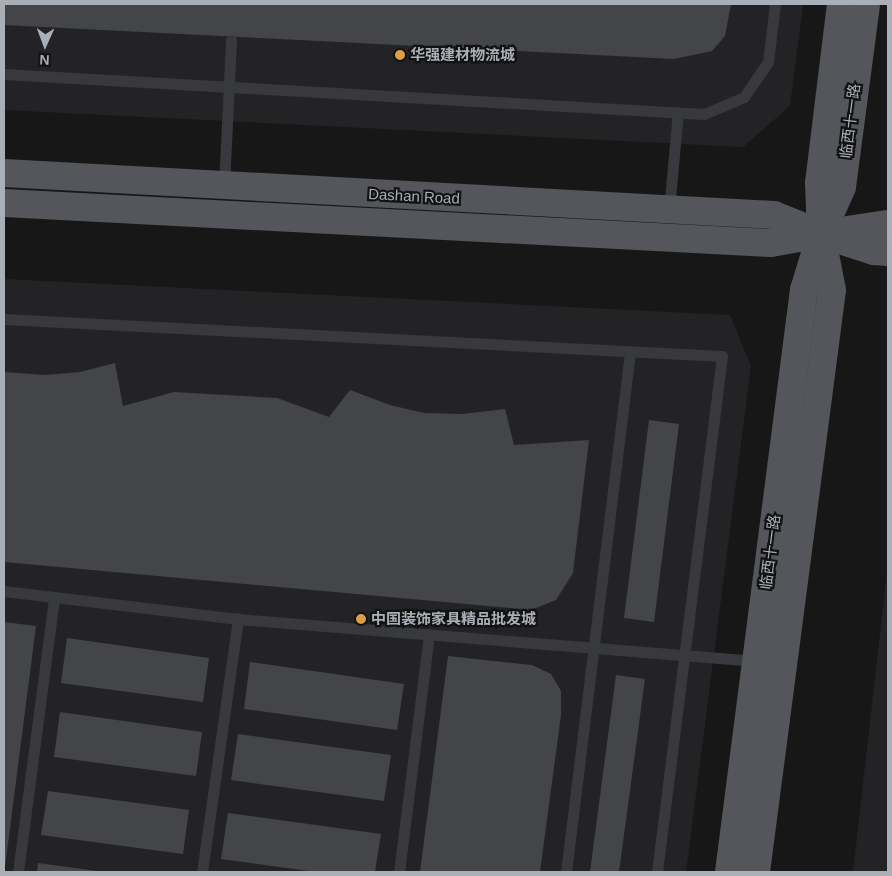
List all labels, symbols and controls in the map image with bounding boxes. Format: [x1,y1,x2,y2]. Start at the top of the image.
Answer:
north arrow [20,20,70,70]
place label: 华强建材物流城 [410,46,515,64]
marker: 华强建材物流城 [394,49,406,61]
text: N [39,52,50,68]
street label: 临西十一路 [836,83,864,159]
street label: Dashan Road [368,185,460,207]
street label: 临西十一路 [756,514,784,590]
place label: 中国装饰家具精品批发城 [371,610,536,628]
marker: 中国装饰家具精品批发城 [355,613,367,625]

